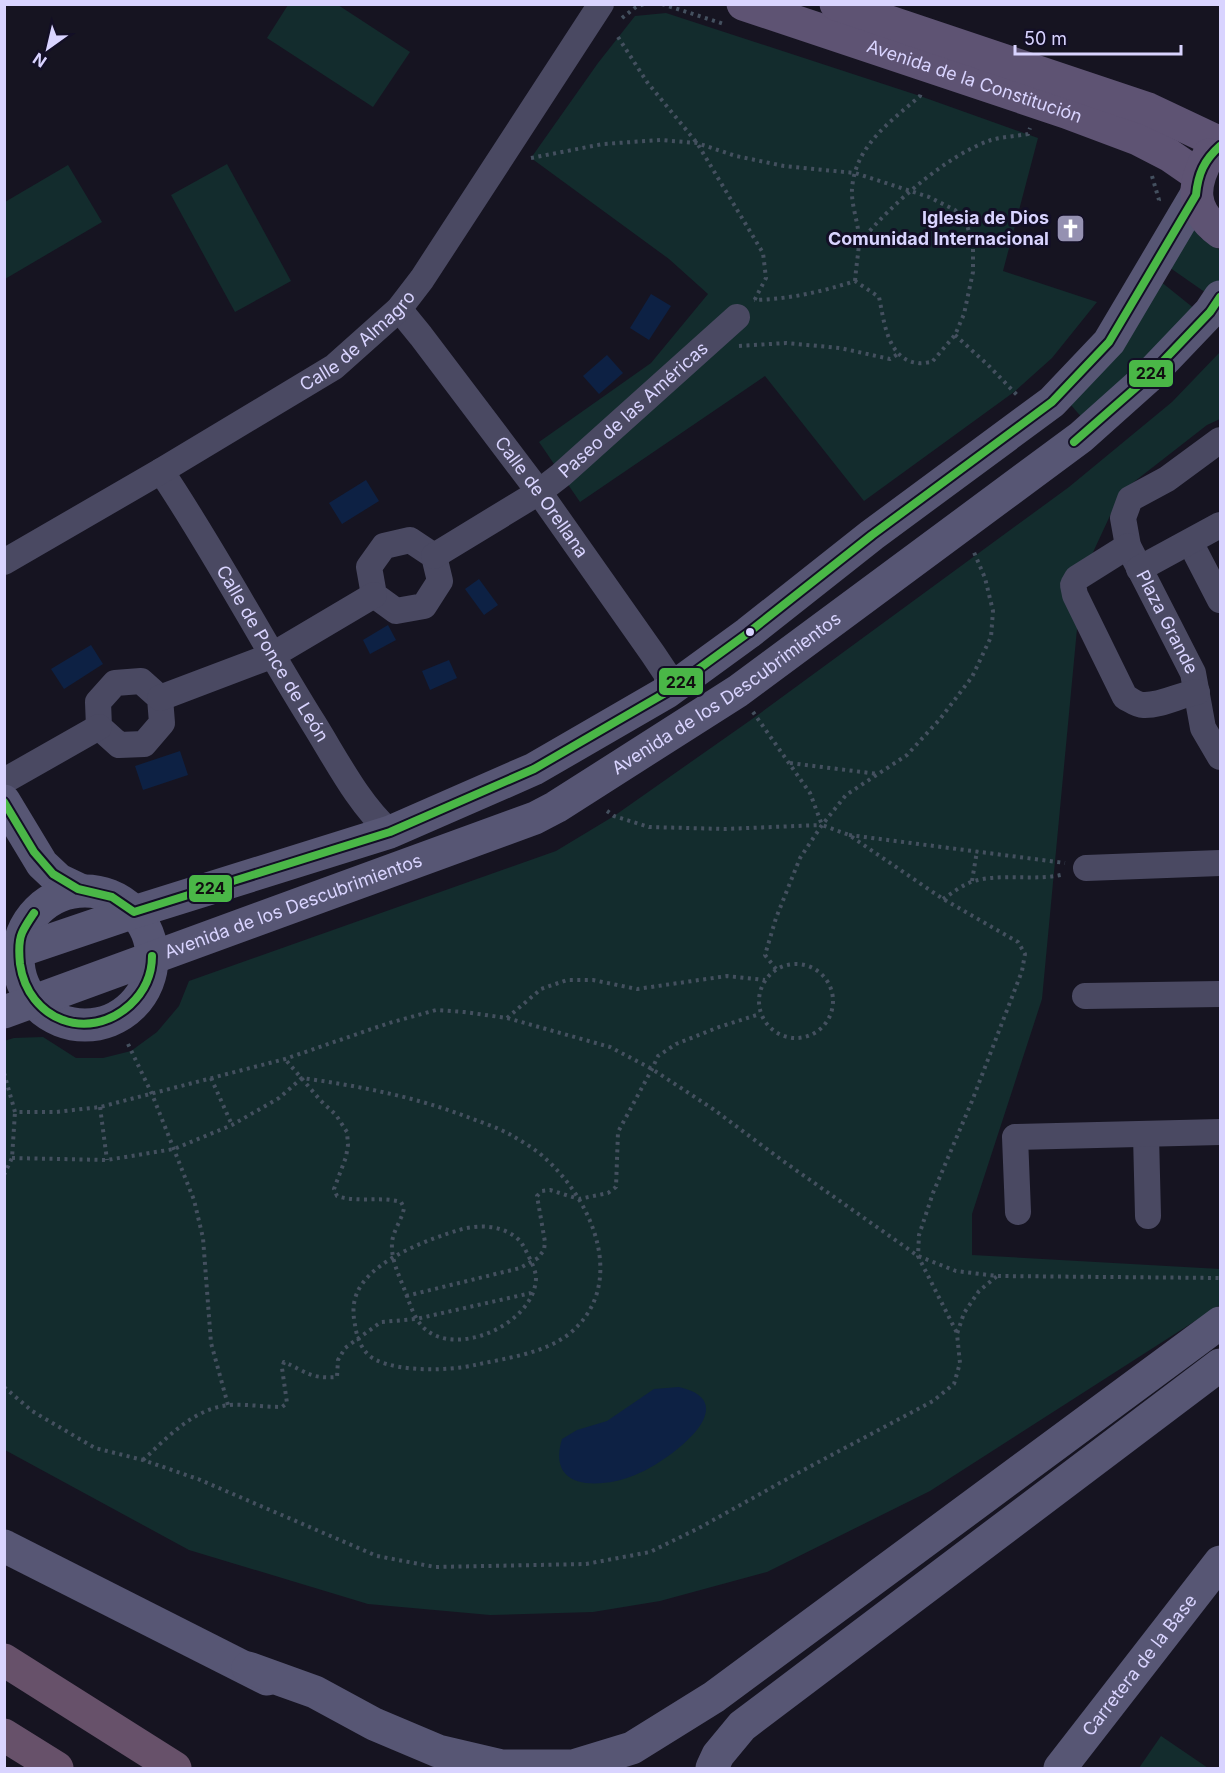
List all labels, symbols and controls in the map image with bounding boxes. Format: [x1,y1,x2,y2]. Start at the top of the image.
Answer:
north arrow [18,18,78,78]
scale bar [1015,18,1182,56]
text: 50 m [1024,28,1067,49]
street label: Avenida de la Constitución [864,35,1085,127]
text: N [29,49,50,72]
place label: Iglesia de Dios Comunidad Internacional [828,207,1049,249]
church icon: Iglesia de Dios Comunidad Internacional [1054,212,1086,244]
street label: Calle de Almagro [296,286,419,395]
street label: Paseo de las Américas [554,337,712,482]
line badge: 224 [1128,359,1174,388]
text: 224 [1136,363,1167,383]
street label: Calle de Orellana [491,432,593,561]
street label: Calle de Ponce de León [212,561,333,745]
street label: Plaza Grande [1132,566,1203,677]
street label: Avenida de los Descubrimientos [608,607,845,779]
unlabelled marker [744,626,756,638]
line badge: 224 [658,667,704,696]
text: 224 [666,672,697,692]
street label: Avenida de los Descubrimientos [161,849,425,962]
line badge: 224 [188,874,233,903]
text: 224 [195,878,226,898]
street label: Carretera de la Base [1078,1590,1201,1740]

